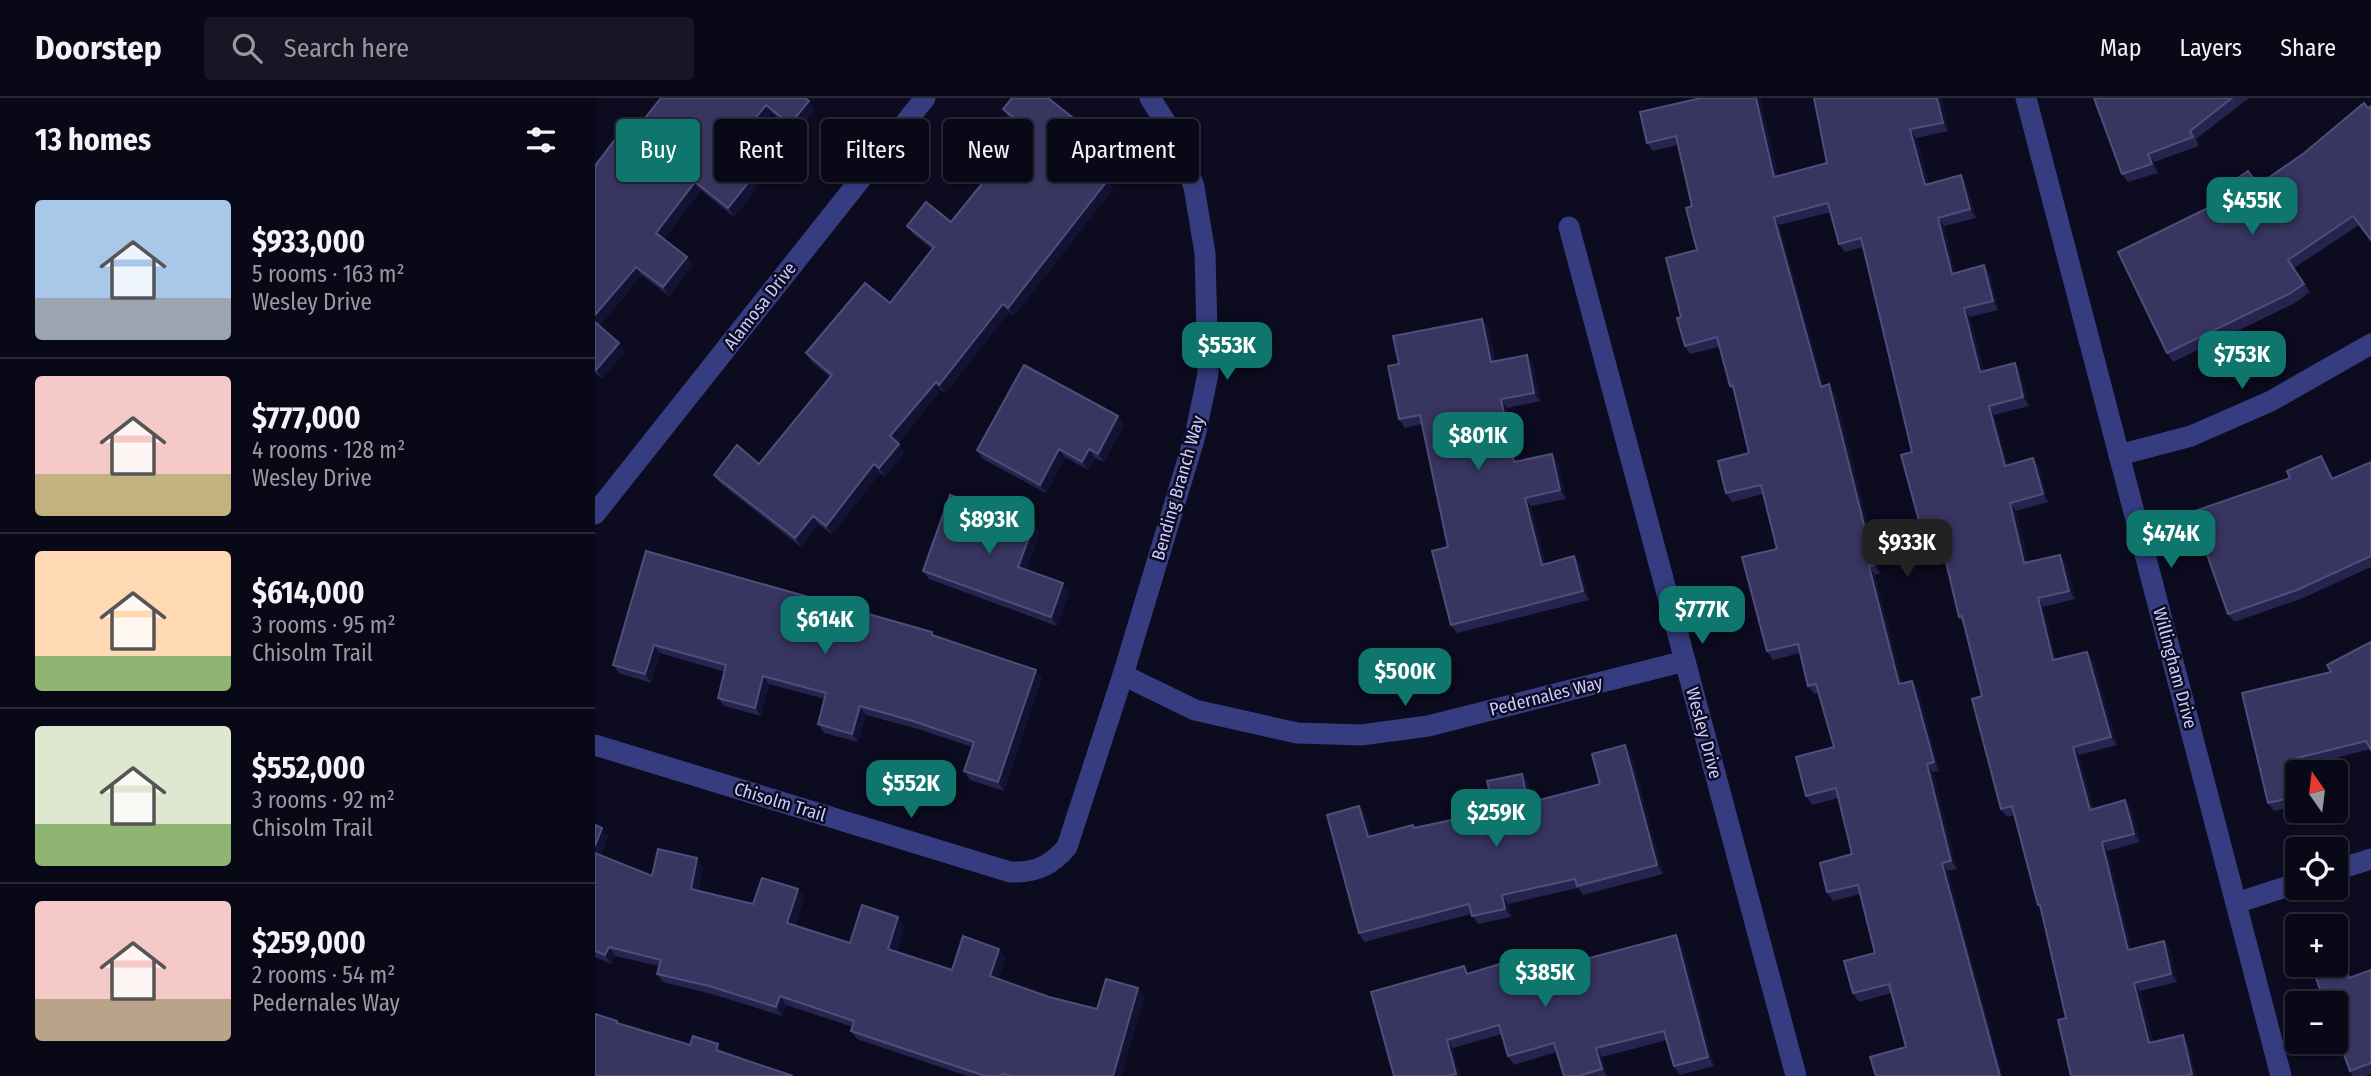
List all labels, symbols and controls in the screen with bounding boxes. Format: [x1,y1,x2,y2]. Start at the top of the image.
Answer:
search box [204,17,694,80]
text: Doorstep [35,28,162,68]
icon: search [228,29,266,67]
text: Search here [284,33,409,64]
text: Map [2100,34,2142,62]
text: Layers [2180,34,2242,62]
text: Share [2280,34,2336,62]
chip: Buy [616,119,700,182]
chip: Rent [714,119,807,182]
chip: Filters [821,119,929,182]
chip: New [943,119,1033,182]
chip: Apartment [1047,119,1199,182]
icon: filters [522,121,560,159]
text: 13 homes [35,122,151,158]
pin: $455K [2203,178,2301,237]
text: $455K [2223,186,2281,214]
text: $933,000 [252,224,365,260]
icon: home [91,228,175,312]
street label: Alamosa Drive [719,258,801,354]
text: 5 rooms · 163 m² [252,260,405,288]
text: Wesley Drive [252,288,372,316]
pin: $553K [1178,322,1276,382]
text: $553K [1198,331,1256,359]
pin: $753K [2193,331,2291,391]
text: $753K [2214,340,2270,368]
text: $777,000 [252,400,361,436]
icon: home [91,404,175,488]
pin: $801K [1429,412,1527,472]
street label: Bending Branch Way [1147,413,1209,563]
text: $801K [1449,421,1507,449]
text: 4 rooms · 128 m² [252,436,405,464]
text: Wesley Drive [252,464,372,492]
pin: $893K [940,496,1038,556]
text: $893K [959,505,1019,533]
pin: $474K [2122,510,2220,570]
pin: $933K [1858,519,1956,579]
text: $474K [2142,519,2200,547]
text: $933K [1878,528,1936,556]
text: $614,000 [252,575,365,611]
icon: home [91,579,175,663]
pin: $777K [1653,587,1751,646]
text: $777K [1675,595,1729,623]
pin: $614K [776,596,874,656]
text: $614K [796,605,854,633]
street label: Willingham Drive [2148,605,2202,731]
text: 3 rooms · 95 m² [252,611,396,639]
text: Chisolm Trail [252,639,373,667]
pin: $500K [1356,648,1454,708]
text: $500K [1374,657,1436,685]
street label: Pedernales Way [1487,671,1605,721]
street label: Wesley Drive [1681,685,1727,781]
text: $552,000 [252,750,365,786]
icon: home [91,754,175,838]
pin: $552K [862,760,960,820]
north arrow [2285,760,2349,822]
map controls [2285,760,2348,1054]
text: $552K [882,769,940,797]
street label: Chisolm Trail [732,778,829,826]
text: 3 rooms · 92 m² [252,786,395,814]
pin: $259K [1447,790,1545,849]
text: $259K [1467,798,1525,826]
text: Chisolm Trail [252,814,373,842]
button: locate [2285,837,2348,900]
button: + [2285,914,2348,977]
text: $259,000 [252,925,366,961]
icon: home [91,929,175,1013]
pin: $385K [1496,950,1594,1009]
text: $385K [1515,958,1575,986]
text: 2 rooms · 54 m² [252,961,395,989]
text: Pedernales Way [252,989,400,1017]
button: − [2285,991,2348,1054]

